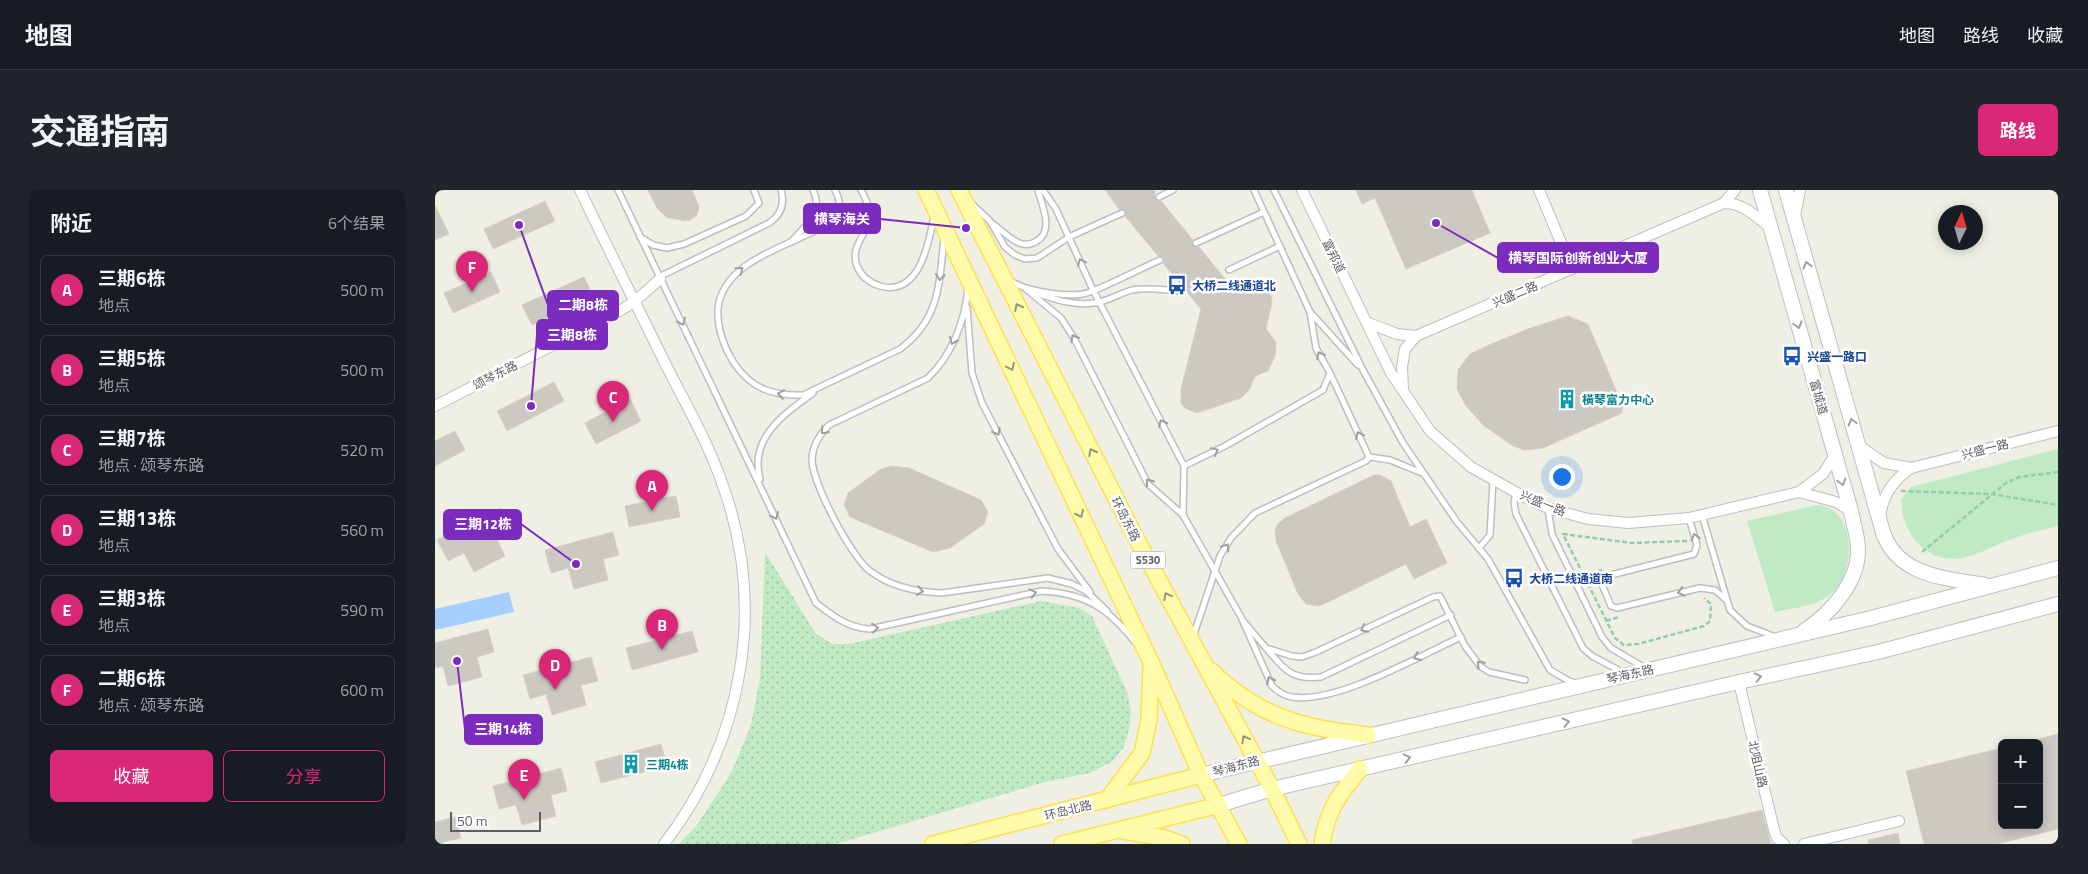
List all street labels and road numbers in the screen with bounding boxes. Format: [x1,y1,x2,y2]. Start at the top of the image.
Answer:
street label: 富邦道 [1318,236,1350,276]
street label: 兴盛二路 [1489,276,1541,312]
street label: 颂琴东路 [469,356,521,394]
street label: 富城道 [1805,377,1833,417]
street label: 兴盛一路 [1959,434,2011,464]
street label: 兴盛一路 [1517,485,1569,521]
street label: 环岛东路 [1107,493,1145,545]
road number: S530 [1131,552,1165,568]
street label: 琴海东路 [1604,659,1656,689]
street label: 北咀山路 [1743,738,1773,790]
street label: 琴海东路 [1210,751,1262,781]
street label: 环岛北路 [1042,795,1094,825]

